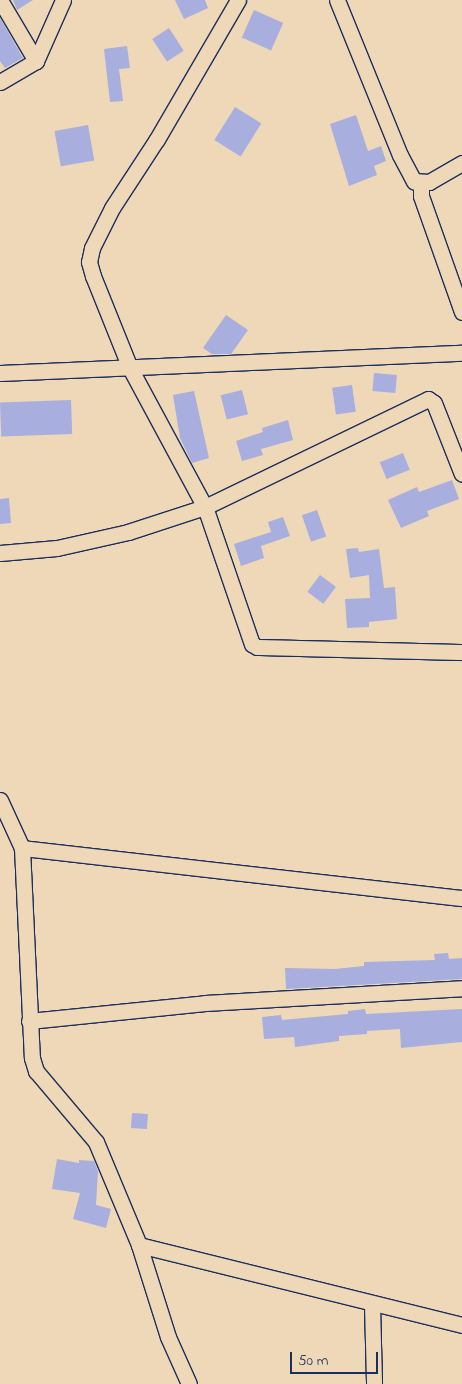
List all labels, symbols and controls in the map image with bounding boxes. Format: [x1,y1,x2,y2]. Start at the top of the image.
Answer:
scale bar [292,1342,380,1374]
text: 50 m [298,1350,328,1372]

